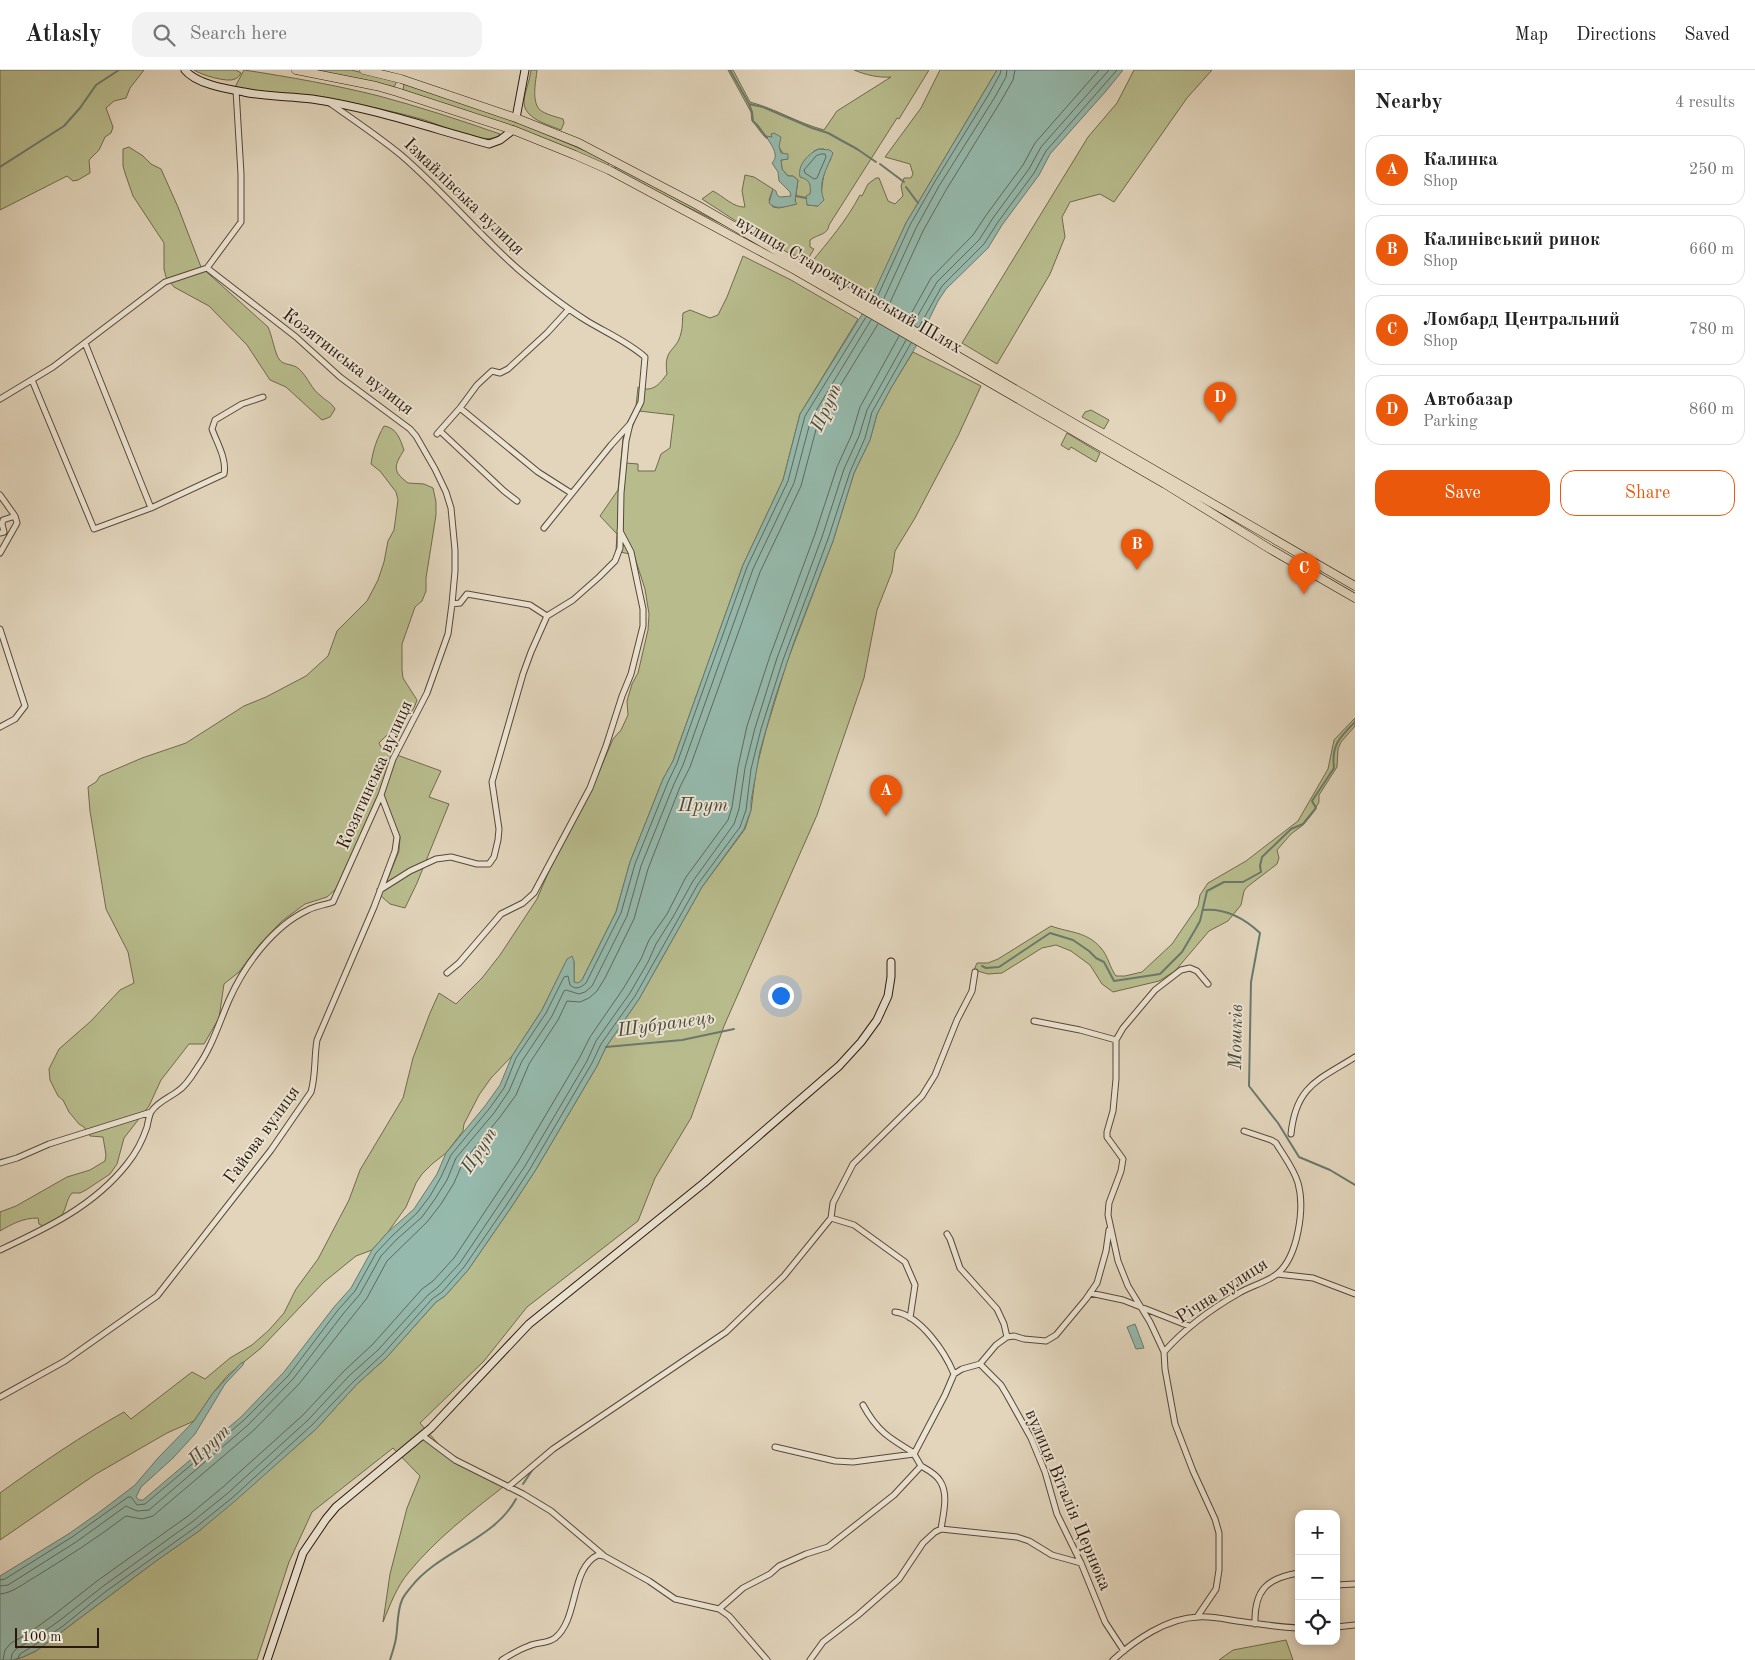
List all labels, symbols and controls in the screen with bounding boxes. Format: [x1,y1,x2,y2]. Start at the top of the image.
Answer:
search box [132,12,482,57]
icon: search [150,21,178,49]
text: Atlasly [25,23,102,47]
text: Search here [190,25,287,44]
text: Map [1515,26,1548,44]
text: Directions [1576,26,1656,44]
text: Saved [1684,26,1730,44]
text: Nearby [1375,92,1443,113]
text: 4 results [1675,95,1735,111]
street label: Ізмайлівська вулиця [400,135,528,259]
text: Калинка [1423,151,1498,170]
text: A [1386,162,1398,178]
text: 250 m [1689,162,1734,178]
text: Shop [1423,174,1458,190]
street label: вулиця Старожучківський Шлях [733,213,965,357]
text: Калинівський ринок [1423,231,1600,250]
text: B [1386,242,1398,258]
text: 660 m [1689,242,1734,258]
text: Shop [1423,254,1458,270]
street label: Козятинська вулиця [279,305,417,419]
text: Ломбард Центральний [1423,311,1620,330]
text: C [1387,322,1397,338]
text: 780 m [1689,322,1734,338]
text: Shop [1423,334,1458,350]
water label: Прут [808,381,846,436]
pin: D [1204,382,1236,423]
text: Автобазар [1423,391,1513,410]
text: D [1386,402,1398,418]
text: 860 m [1689,402,1734,418]
text: Parking [1423,414,1478,430]
button: Save [1375,470,1550,516]
button: Share [1560,470,1735,516]
pin: B [1121,529,1153,570]
pin: C [1288,553,1320,594]
street label: Козятинська вулиця [334,698,416,852]
pin: A [870,775,902,816]
water label: Прут [677,797,728,816]
your location [768,983,794,1009]
water label: Мошків [1227,1004,1247,1071]
water label: Шубранець [615,1008,716,1041]
street label: Гайова вулиця [221,1083,303,1187]
water label: Прут [458,1125,502,1178]
street label: Річна вулиця [1173,1255,1271,1327]
street label: вулиця Віталія Цернюка [1022,1407,1114,1593]
water label: Прут [185,1422,235,1471]
map controls [1295,1510,1340,1645]
button: + [1295,1510,1340,1555]
button: − [1295,1555,1340,1600]
button: locate [1295,1600,1340,1645]
scale bar [15,1625,99,1648]
text: 100 m [22,1630,61,1644]

